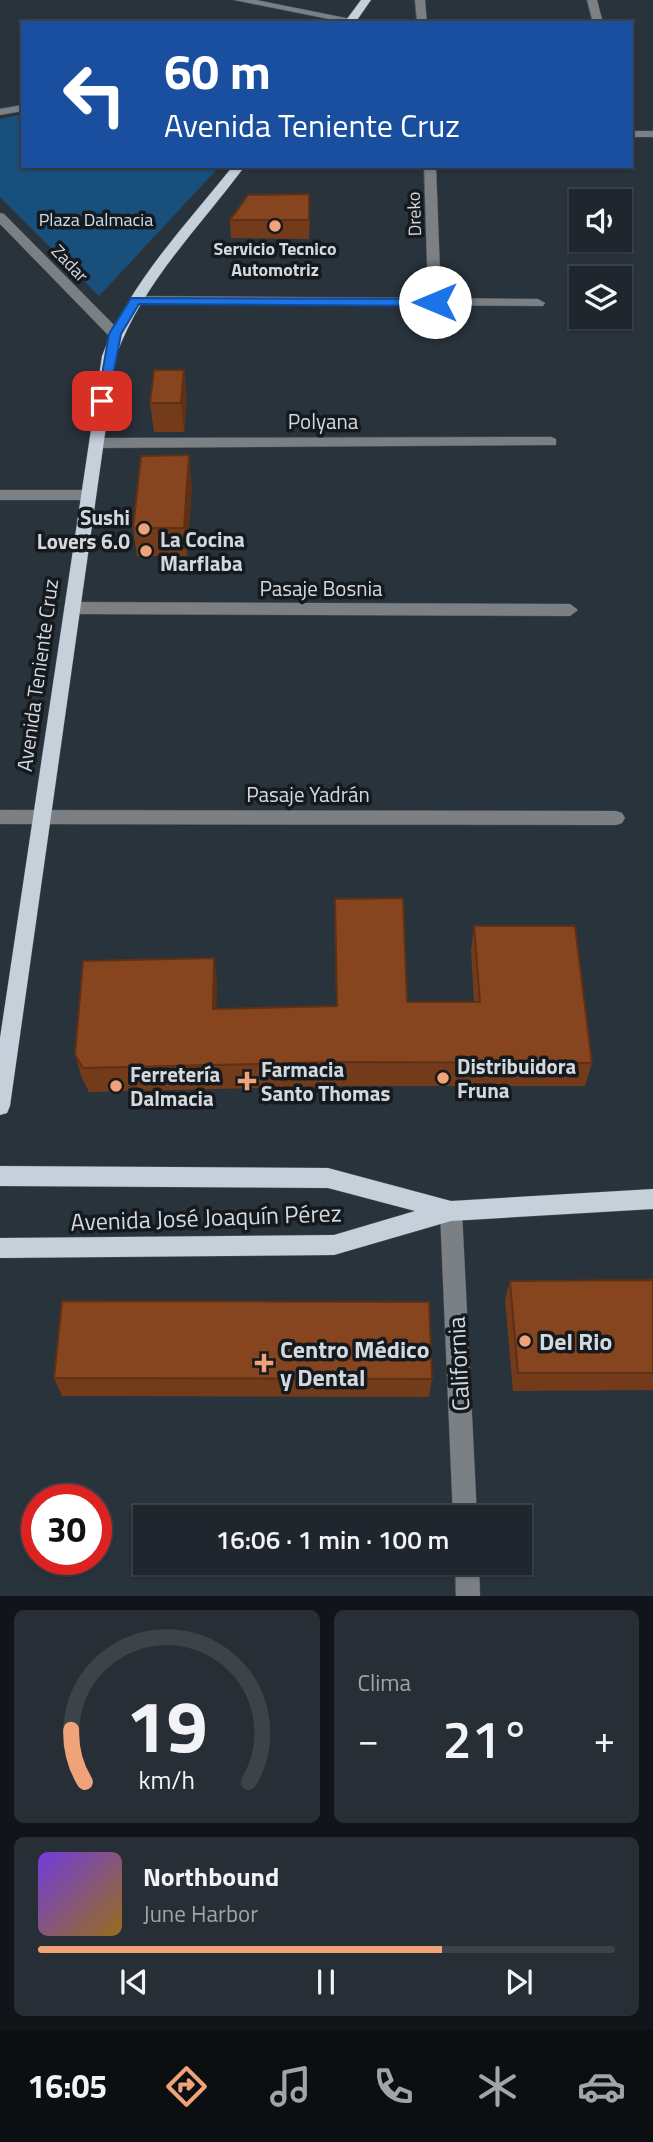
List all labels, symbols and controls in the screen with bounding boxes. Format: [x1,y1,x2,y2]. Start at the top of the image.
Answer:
text: 60 m [164,33,271,108]
icon: left [49,49,140,140]
text: Avenida Teniente Cruz [164,101,460,149]
map controls [569,189,632,329]
button: sound [569,189,632,252]
street label: Dreko [400,191,428,237]
park label: Plaza Dalmacia [39,206,153,233]
marker: Servicio Tecnico Automotriz [267,218,283,234]
place label: Servicio Tecnico Automotriz [213,235,337,283]
street label: Zadar [45,238,95,288]
position arrow [398,265,472,339]
button: layers [569,266,632,329]
pin [72,371,132,431]
icon: arrive [83,382,121,420]
street label: Polyana [288,405,359,437]
place label: Sushi Lovers 6.0 [37,501,130,557]
marker: Sushi Lovers 6.0 [136,521,152,537]
place label: La Cocina Marflaba [160,523,245,579]
marker: La Cocina Marflaba [138,543,154,559]
street label: Pasaje Bosnia [259,572,383,604]
street label: Avenida Teniente Cruz [8,577,66,773]
street label: Pasaje Yadrán [246,778,370,810]
place label: Distribuidora Fruna [457,1050,577,1106]
place label: Farmacia Santo Thomas [261,1053,390,1109]
place label: Ferretería Dalmacia [130,1058,220,1114]
marker: Distribuidora Fruna [435,1070,451,1086]
marker: Farmacia Santo Thomas [239,1073,255,1089]
marker: Ferretería Dalmacia [108,1078,124,1094]
street label: Avenida José Joaquín Pérez [70,1194,342,1240]
street label: California [438,1316,478,1412]
place label: Del Rio [539,1323,612,1359]
place label: Centro Médico y Dental [280,1331,430,1395]
marker: Del Rio [517,1333,533,1349]
marker: Centro Médico y Dental [254,1353,274,1373]
speed limit sign: 30 [21,1484,112,1575]
text: 16:06 · 1 min · 100 m [216,1520,449,1559]
text: Clima [358,1665,411,1700]
text: 19 [126,1671,208,1781]
text: 21° [443,1699,530,1778]
text: − [358,1710,379,1768]
text: + [594,1710,615,1768]
text: km/h [138,1761,195,1799]
text: Northbound [143,1857,279,1896]
text: June Harbor [143,1896,258,1931]
icon: previous [115,1963,153,2001]
icon: pause [307,1963,345,2001]
icon: next [500,1963,538,2001]
text: 16:05 [27,2062,107,2110]
icon: directions [162,2062,211,2111]
icon: music [266,2062,315,2111]
icon: phone [369,2062,418,2111]
icon: climate [473,2062,522,2111]
icon: car [577,2062,626,2111]

